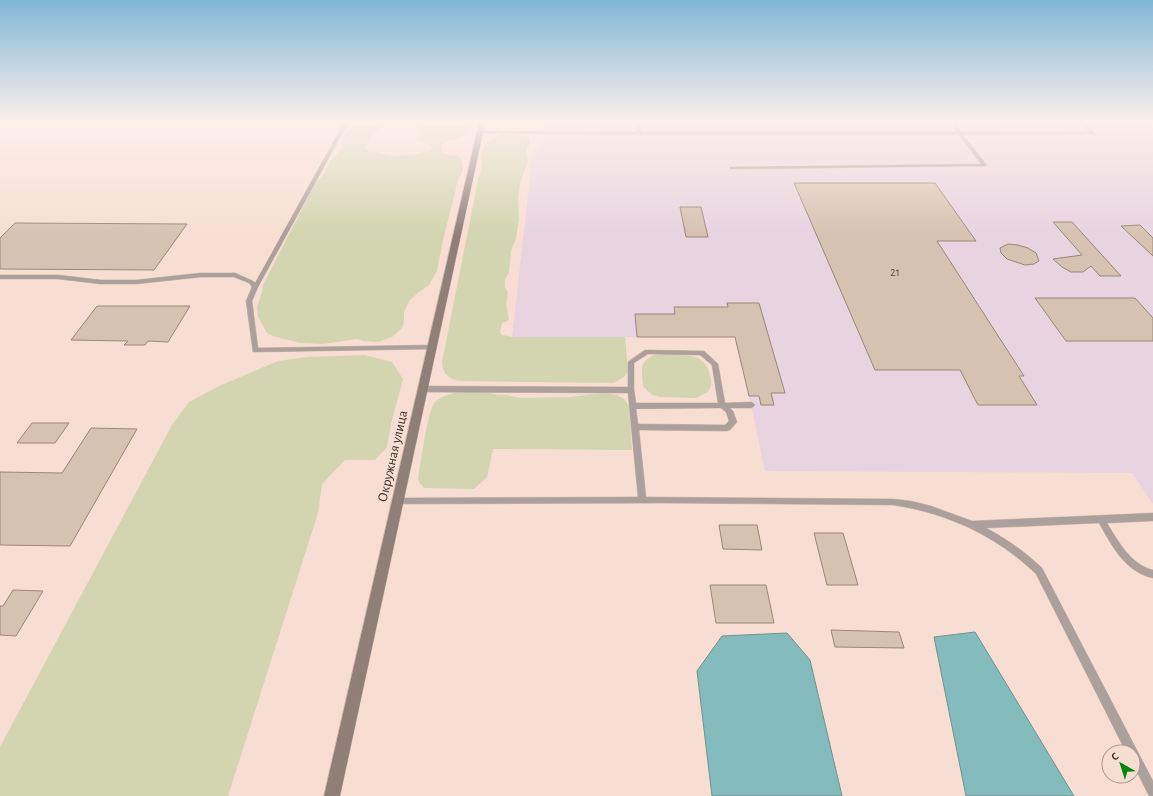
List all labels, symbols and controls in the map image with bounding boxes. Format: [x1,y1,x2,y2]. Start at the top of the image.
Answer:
house number: 21 [890,266,900,278]
street label: Окружная улица [376,408,410,503]
north arrow [1101,744,1141,784]
text: С [1109,750,1121,763]

